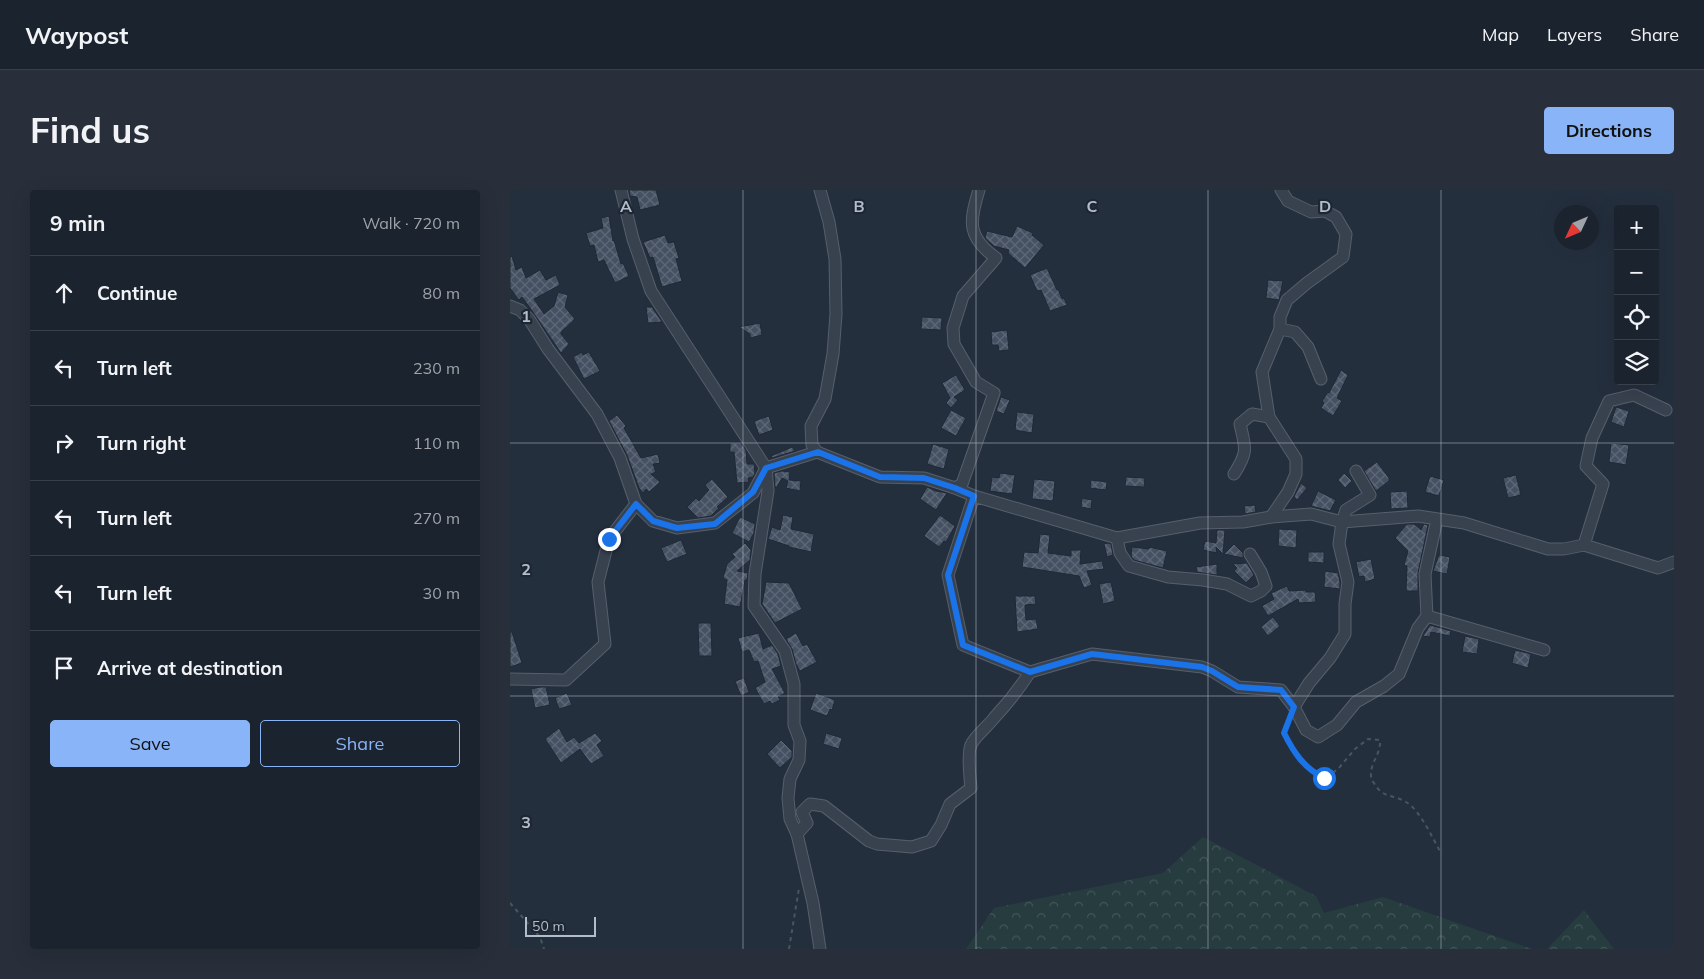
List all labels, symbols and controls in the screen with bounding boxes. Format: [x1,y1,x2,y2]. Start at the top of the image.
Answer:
text: Waypost [25,20,128,50]
text: Map [1482,23,1519,46]
text: Layers [1547,23,1602,46]
text: Share [1630,23,1679,46]
button: Directions [1544,107,1674,154]
text: Find us [30,108,150,152]
text: A [620,196,632,216]
text: B [853,196,865,216]
text: C [1087,196,1098,216]
text: D [1319,196,1331,216]
north arrow [1554,205,1599,250]
map controls [1614,205,1659,385]
button: + [1614,205,1659,250]
text: 9 min [50,210,105,236]
text: Walk · 720 m [362,213,460,233]
button: − [1614,250,1659,295]
icon: ahead [50,279,78,307]
text: Continue [97,281,177,305]
text: 80 m [423,283,460,303]
button: locate [1614,295,1659,340]
text: 1 [521,306,531,326]
button: layers [1614,340,1659,385]
icon: left [50,354,78,382]
text: Turn left [97,356,172,380]
text: 230 m [413,358,460,378]
icon: right [50,429,78,457]
text: Turn right [97,431,186,455]
text: 110 m [413,433,460,453]
icon: left [50,504,78,532]
text: Turn left [97,506,172,530]
text: 270 m [413,508,460,528]
route end [598,528,621,551]
text: 2 [521,559,531,579]
icon: left [50,579,78,607]
text: Turn left [97,581,172,605]
text: 30 m [423,583,460,603]
icon: arrive [50,654,78,682]
text: Arrive at destination [97,656,283,680]
button: Save [50,720,250,767]
button: Share [260,720,460,767]
route start [1313,767,1336,790]
text: 3 [521,812,531,832]
scale bar [525,914,596,937]
text: 50 m [532,917,565,935]

